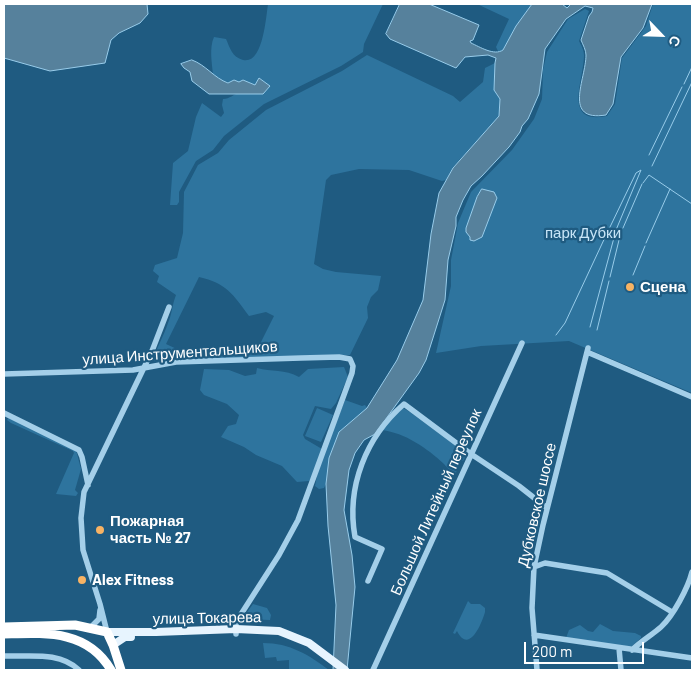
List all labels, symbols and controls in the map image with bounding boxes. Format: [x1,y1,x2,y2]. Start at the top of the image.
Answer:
north arrow [636,10,686,60]
text: С [665,33,685,49]
park label: парк Дубки [545,224,621,242]
place label: Сцена [640,278,686,296]
marker: Сцена [624,281,636,293]
street label: улица Инструментальщиков [82,337,278,369]
street label: Большой Литейный переулок [387,406,485,598]
street label: Дубковское шоссе [514,441,560,569]
place label: Пожарная часть № 27 [110,512,191,547]
marker: Пожарная часть № 27 [94,524,106,536]
place label: Alex Fitness [92,571,174,589]
marker: Alex Fitness [76,574,88,586]
street label: улица Токарева [153,608,261,628]
scale bar [526,632,646,664]
text: 200 m [532,642,572,660]

